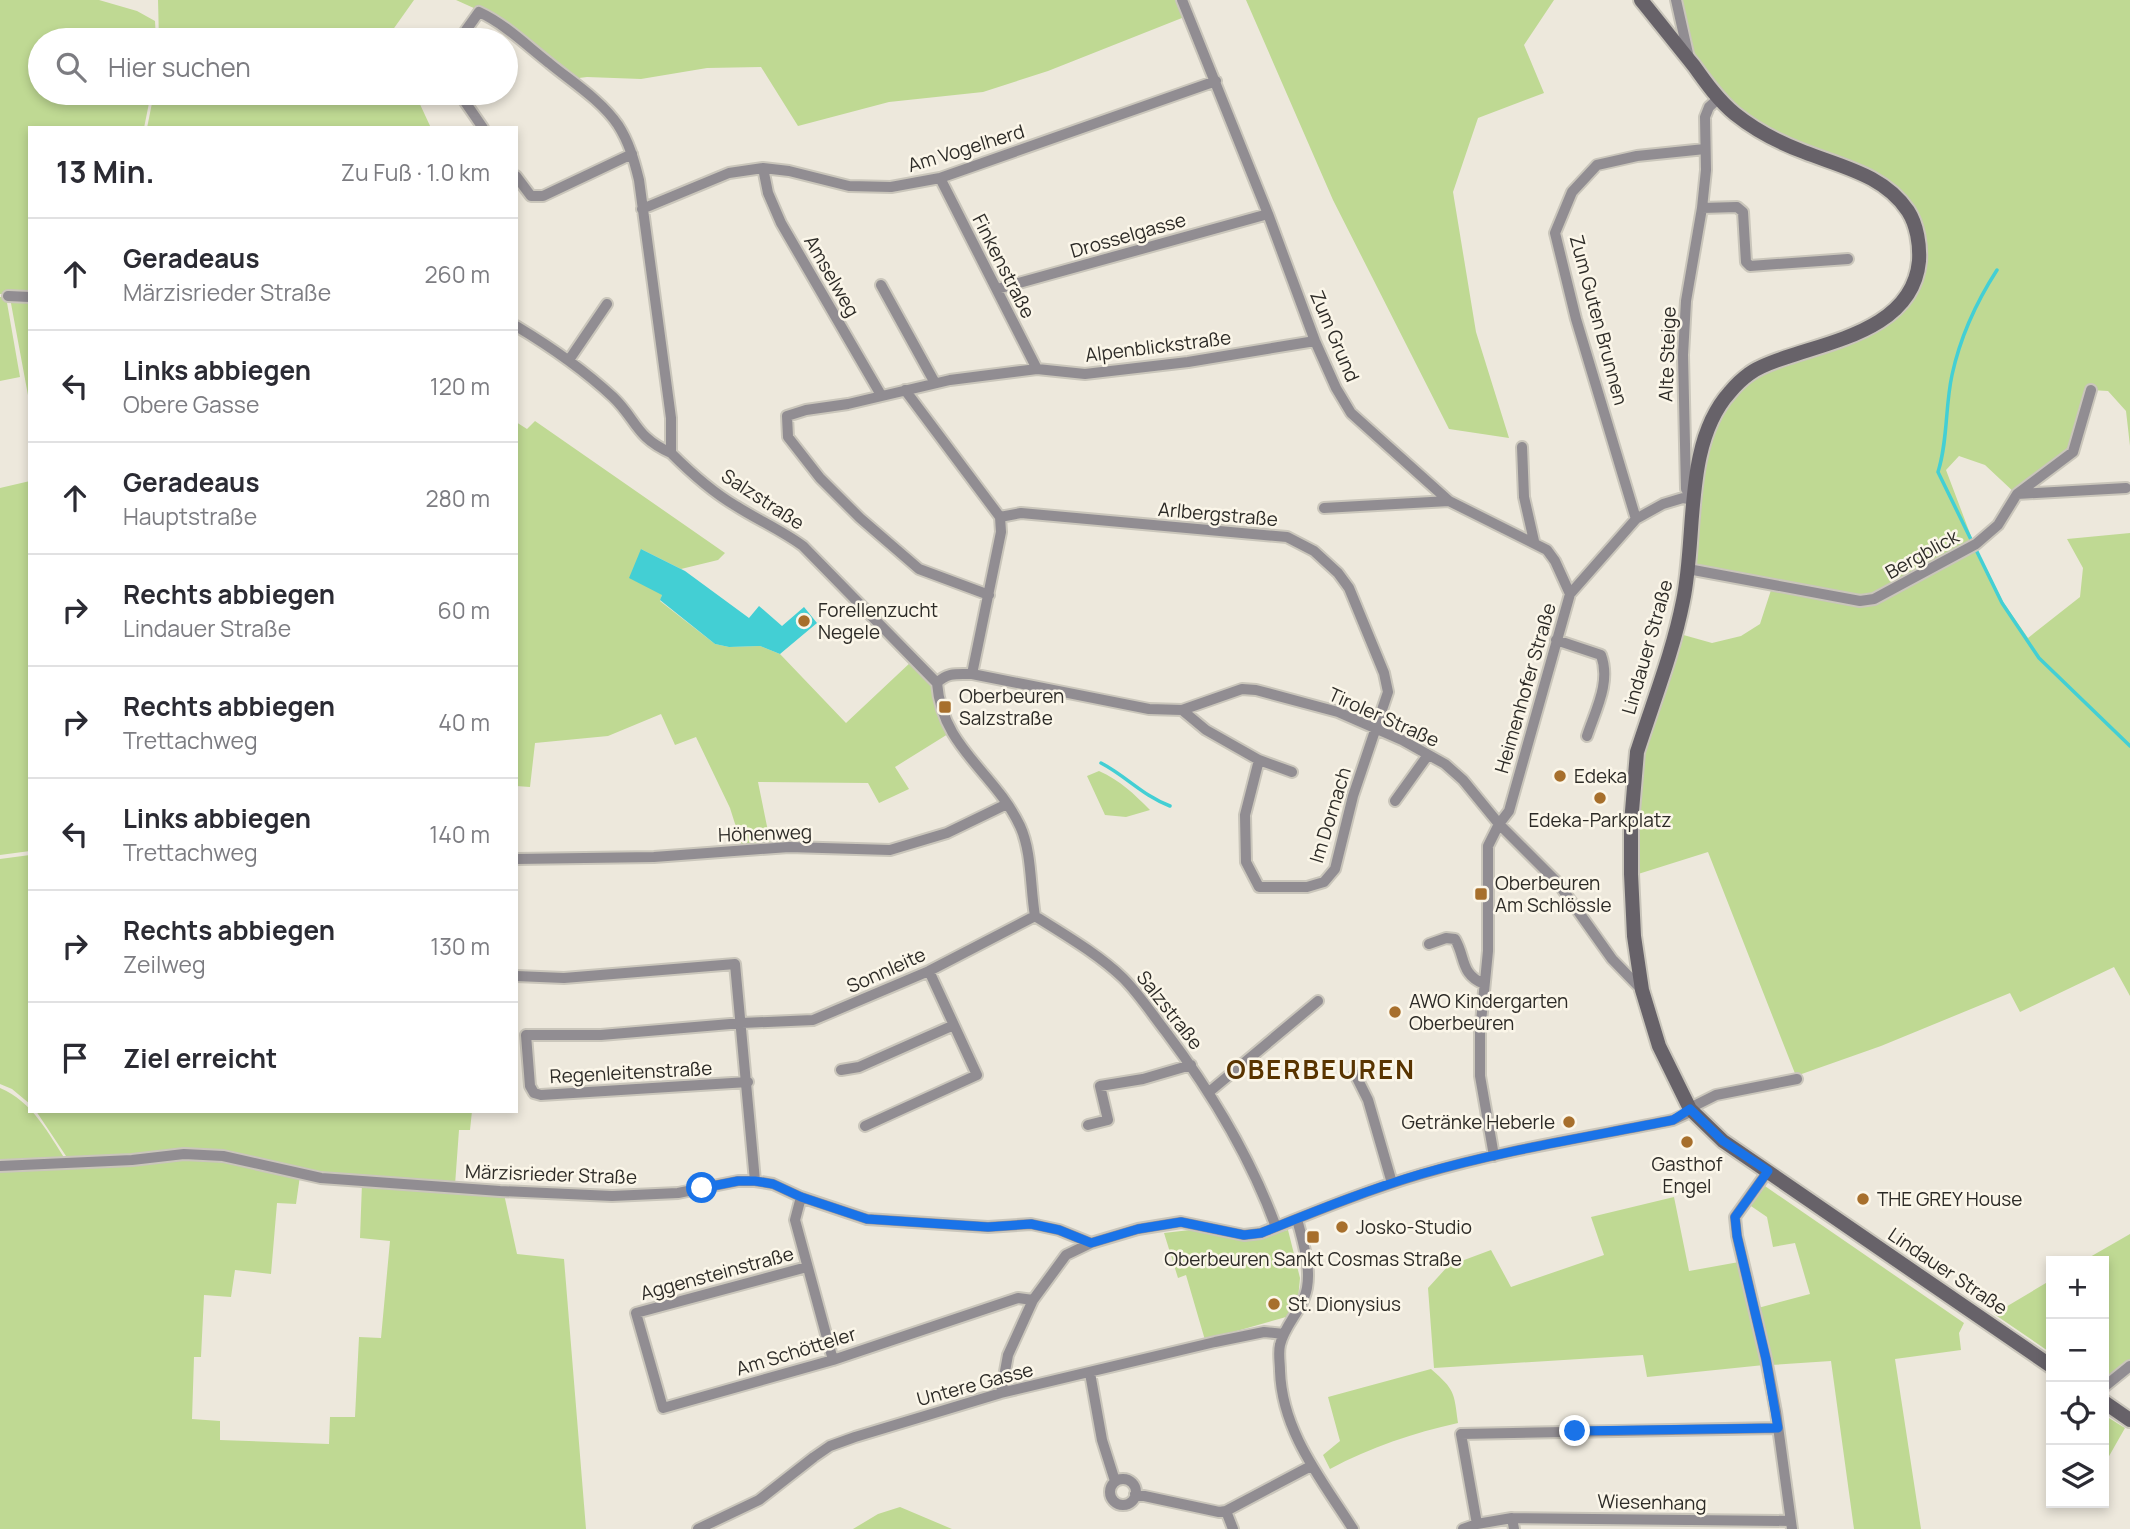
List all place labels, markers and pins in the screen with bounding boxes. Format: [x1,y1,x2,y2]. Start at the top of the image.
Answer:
place label: Forellenzucht Negele [818,597,938,645]
marker: Forellenzucht Negele [796,613,812,629]
place label: Oberbeuren Salzstraße [959,683,1064,731]
marker: Oberbeuren Salzstraße [937,699,953,715]
place label: Edeka [1574,763,1627,789]
marker: Edeka [1552,768,1568,784]
marker: Edeka-Parkplatz [1592,790,1608,806]
place label: Edeka-Parkplatz [1529,807,1671,833]
place label: Oberbeuren Am Schlössle [1495,870,1612,918]
marker: Oberbeuren Am Schlössle [1473,886,1489,902]
place label: AWO Kindergarten Oberbeuren [1409,988,1568,1036]
marker: AWO Kindergarten Oberbeuren [1387,1004,1403,1020]
place label: Getränke Heberle [1402,1109,1555,1135]
marker: Getränke Heberle [1561,1114,1577,1130]
marker: Gasthof Engel [1679,1134,1695,1150]
place label: Gasthof Engel [1652,1151,1723,1199]
place label: THE GREY House [1877,1186,2022,1212]
marker: THE GREY House [1855,1191,1871,1207]
place label: Josko-Studio [1356,1214,1472,1240]
marker: Josko-Studio [1334,1219,1350,1235]
marker: Oberbeuren Sankt Cosmas Straße [1305,1229,1321,1245]
place label: Oberbeuren Sankt Cosmas Straße [1164,1246,1462,1272]
place label: St. Dionysius [1288,1291,1401,1317]
marker: St. Dionysius [1266,1296,1282,1312]

